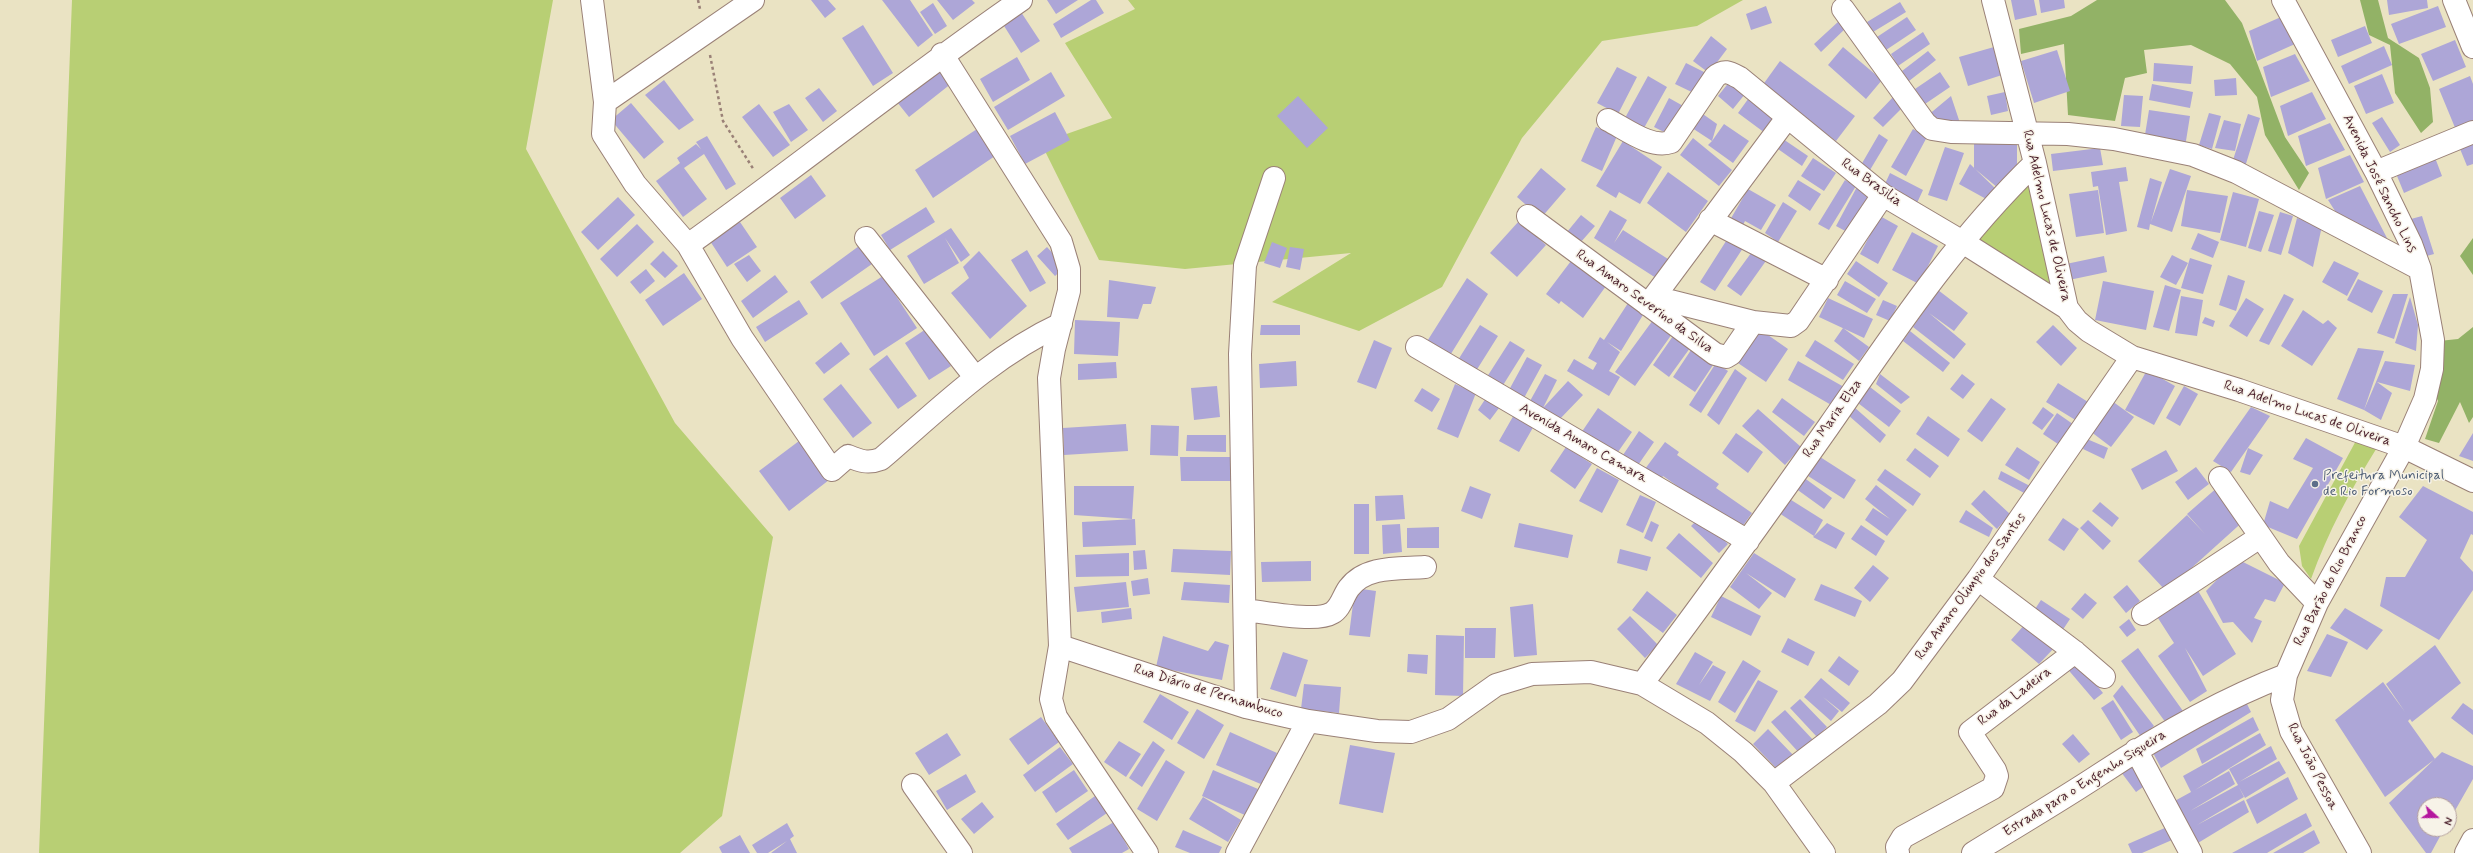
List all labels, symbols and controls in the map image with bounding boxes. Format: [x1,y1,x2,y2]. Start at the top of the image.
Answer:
street label: Avenida José Sancho Lins [2338,112,2420,256]
street label: Rua Adelmo Lucas de Oliveira [2018,128,2074,304]
street label: Rua Brasilia [1837,155,1905,211]
street label: Rua Amaro Severino da Silva [1572,247,1716,357]
street label: Rua Maria Elza [1800,377,1866,461]
street label: Rua Adelmo Lucas de Oliveira [2221,377,2393,451]
street label: Avenida Amaro Camara [1516,401,1650,487]
place label: Prefeitura Municipal de Rio Formoso [2323,468,2444,500]
marker: Prefeitura Municipal de Rio Formoso [2310,479,2320,489]
street label: Rua Amaro Olimpio dos Santos [1912,510,2030,664]
street label: Rua Barão do Rio Branco [2291,513,2371,649]
street label: Rua Diário de Pernambuco [1131,661,1285,723]
street label: Rua da Ladeira [1975,664,2055,730]
street label: Rua João Pessoa [2283,721,2341,813]
street label: Estrada para o Engenho Siqueira [2001,727,2169,841]
north arrow [2417,797,2457,837]
text: N [2439,815,2455,827]

